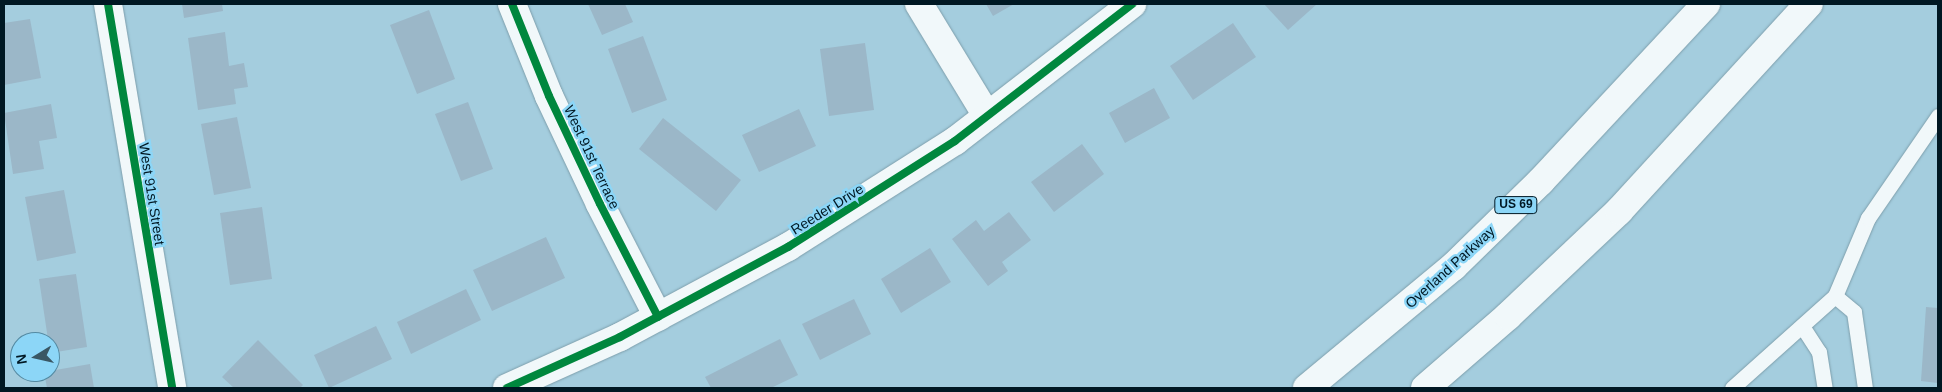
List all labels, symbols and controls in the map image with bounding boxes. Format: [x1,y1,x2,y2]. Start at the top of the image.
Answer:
street label: West 91st Terrace [561,102,623,212]
street label: West 91st Street [136,142,168,246]
street label: Reeder Drive [788,180,866,238]
road number: US 69 [1494,196,1538,214]
street label: Overland Parkway [1402,222,1498,312]
north arrow [10,332,60,382]
text: N [12,353,30,365]

